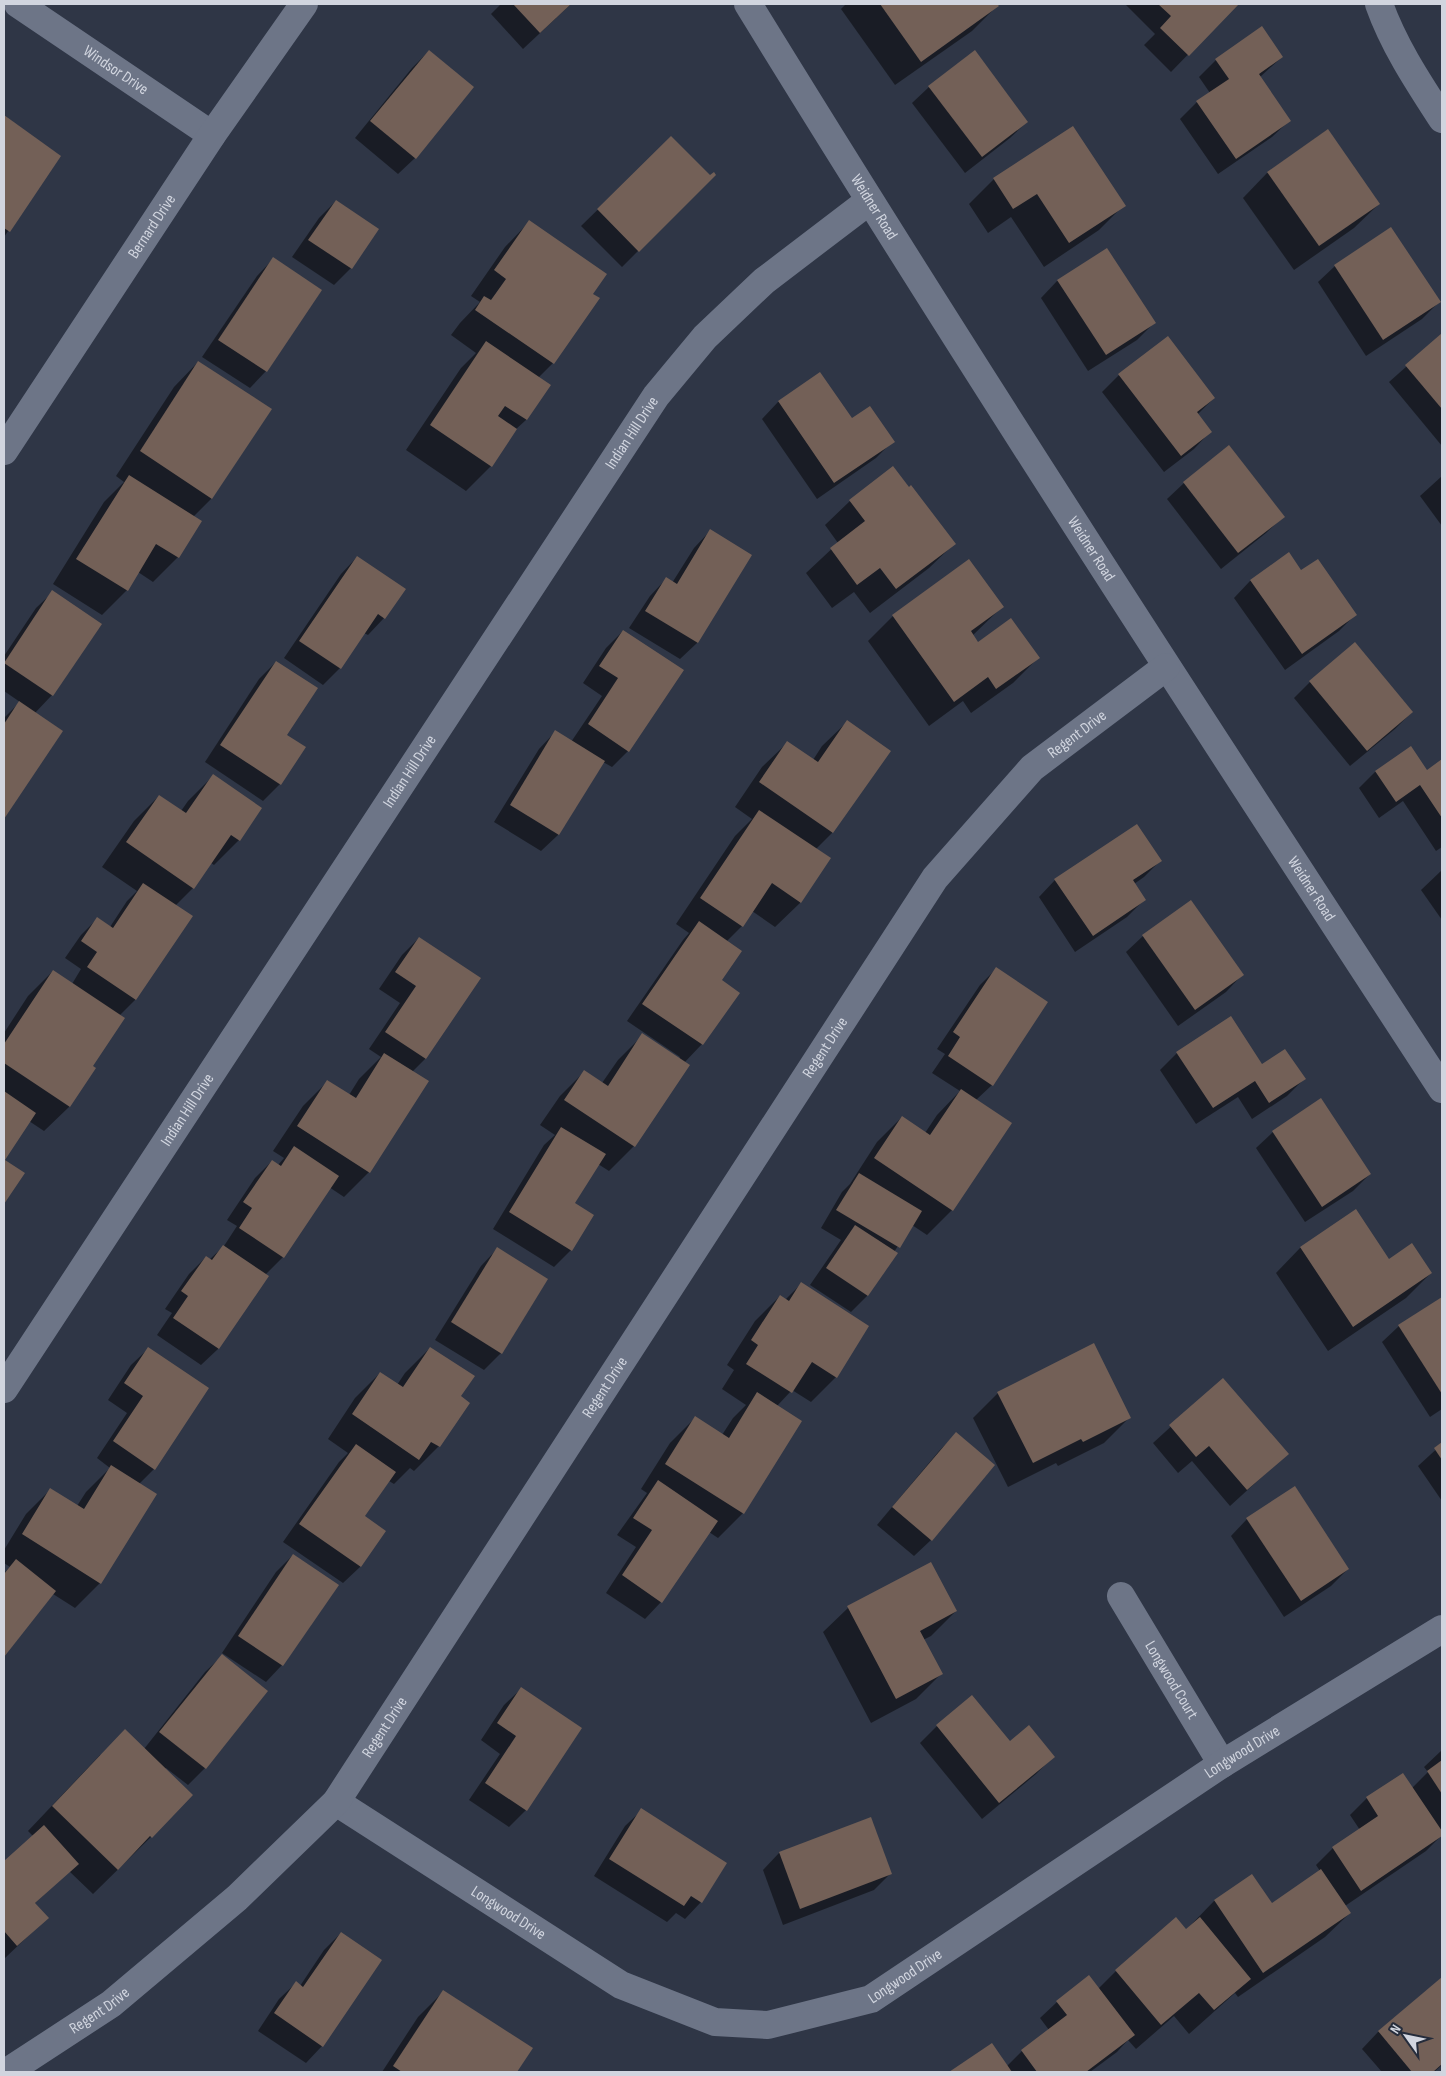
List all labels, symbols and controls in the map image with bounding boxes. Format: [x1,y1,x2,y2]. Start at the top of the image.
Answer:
street label: Windsor Drive [80,41,152,99]
street label: Weidner Road [847,171,902,243]
street label: Bernard Drive [124,191,180,262]
street label: Indian Hill Drive [601,393,663,473]
street label: Weidner Road [1063,513,1119,585]
street label: Regent Drive [1044,706,1110,762]
street label: Indian Hill Drive [379,731,440,811]
street label: Weidner Road [1283,853,1339,925]
street label: Regent Drive [798,1013,852,1082]
street label: Indian Hill Drive [157,1070,218,1150]
street label: Regent Drive [578,1353,631,1421]
street label: Longwood Court [1141,1638,1202,1723]
street label: Regent Drive [358,1693,411,1761]
street label: Longwood Drive [1201,1721,1283,1782]
street label: Longwood Drive [468,1882,549,1944]
street label: Longwood Drive [864,1945,946,2008]
street label: Regent Drive [66,1983,133,2038]
north arrow [1381,2011,1431,2061]
text: N [1386,2021,1405,2037]

